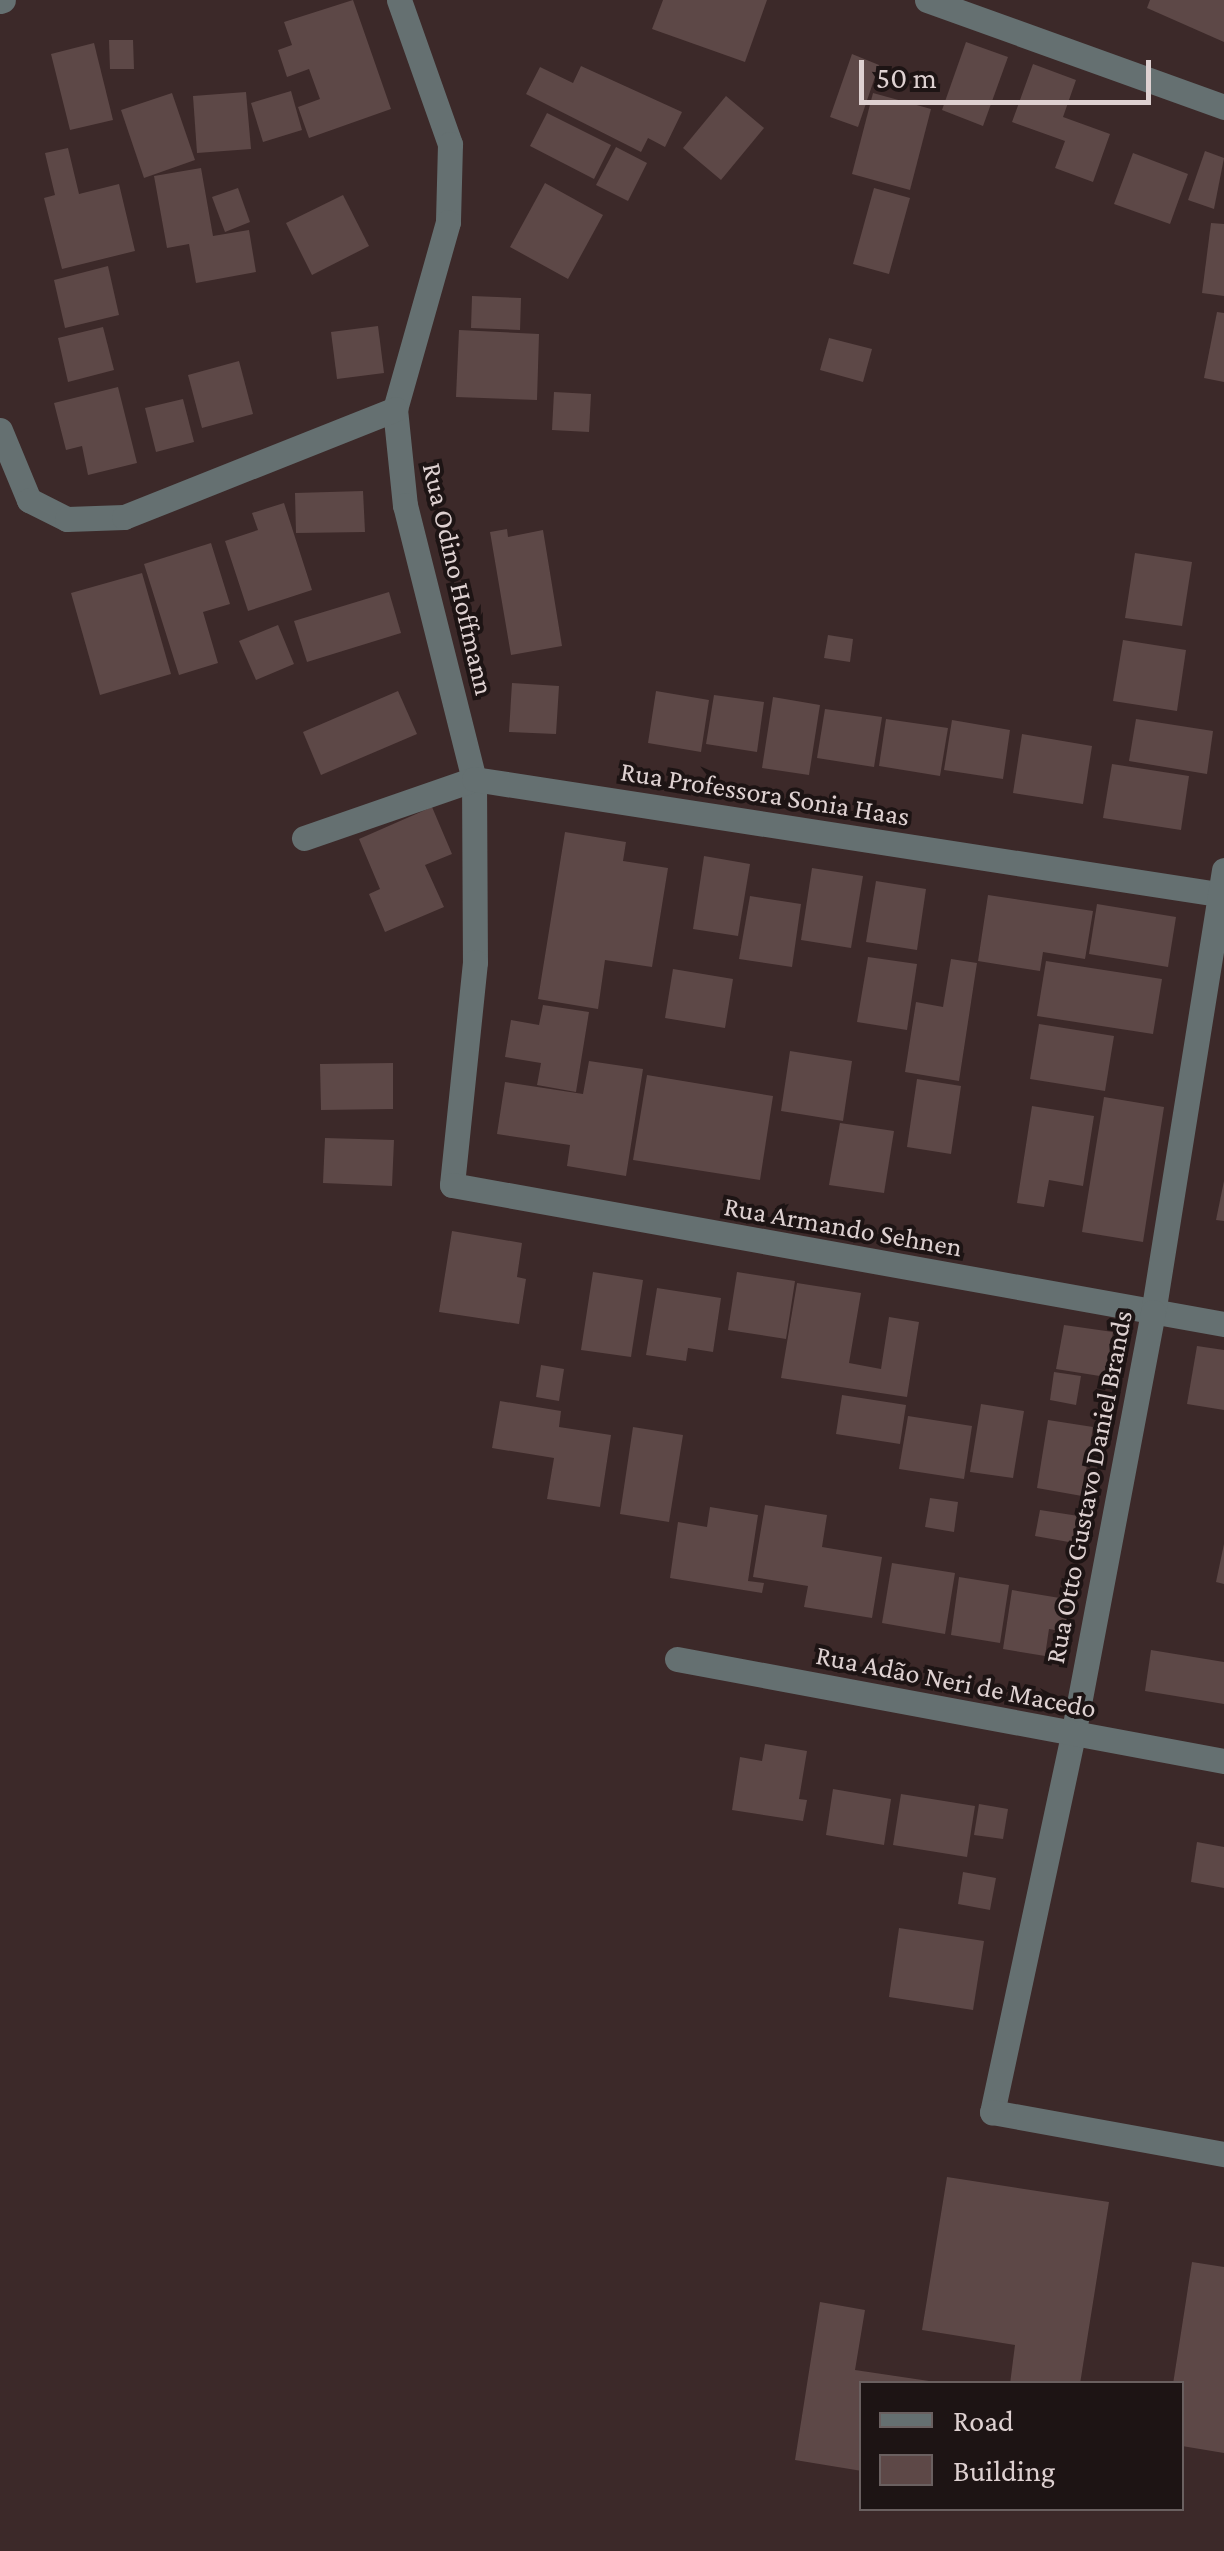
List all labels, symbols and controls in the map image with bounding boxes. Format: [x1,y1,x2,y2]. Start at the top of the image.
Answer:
scale bar [864,40,1156,102]
text: 50 m [876,61,937,94]
street label: Rua Odino Hoffmann [415,459,501,699]
street label: Rua Professora Sonia Haas [618,755,912,833]
street label: Rua Armando Sehnen [721,1190,965,1264]
street label: Rua Otto Gustavo Daniel Brands [1038,1308,1140,1666]
street label: Rua Adão Neri de Macedo [813,1638,1099,1726]
legend [859,2381,1184,2511]
text: Road [953,2404,1014,2437]
text: Building [953,2454,1055,2487]

